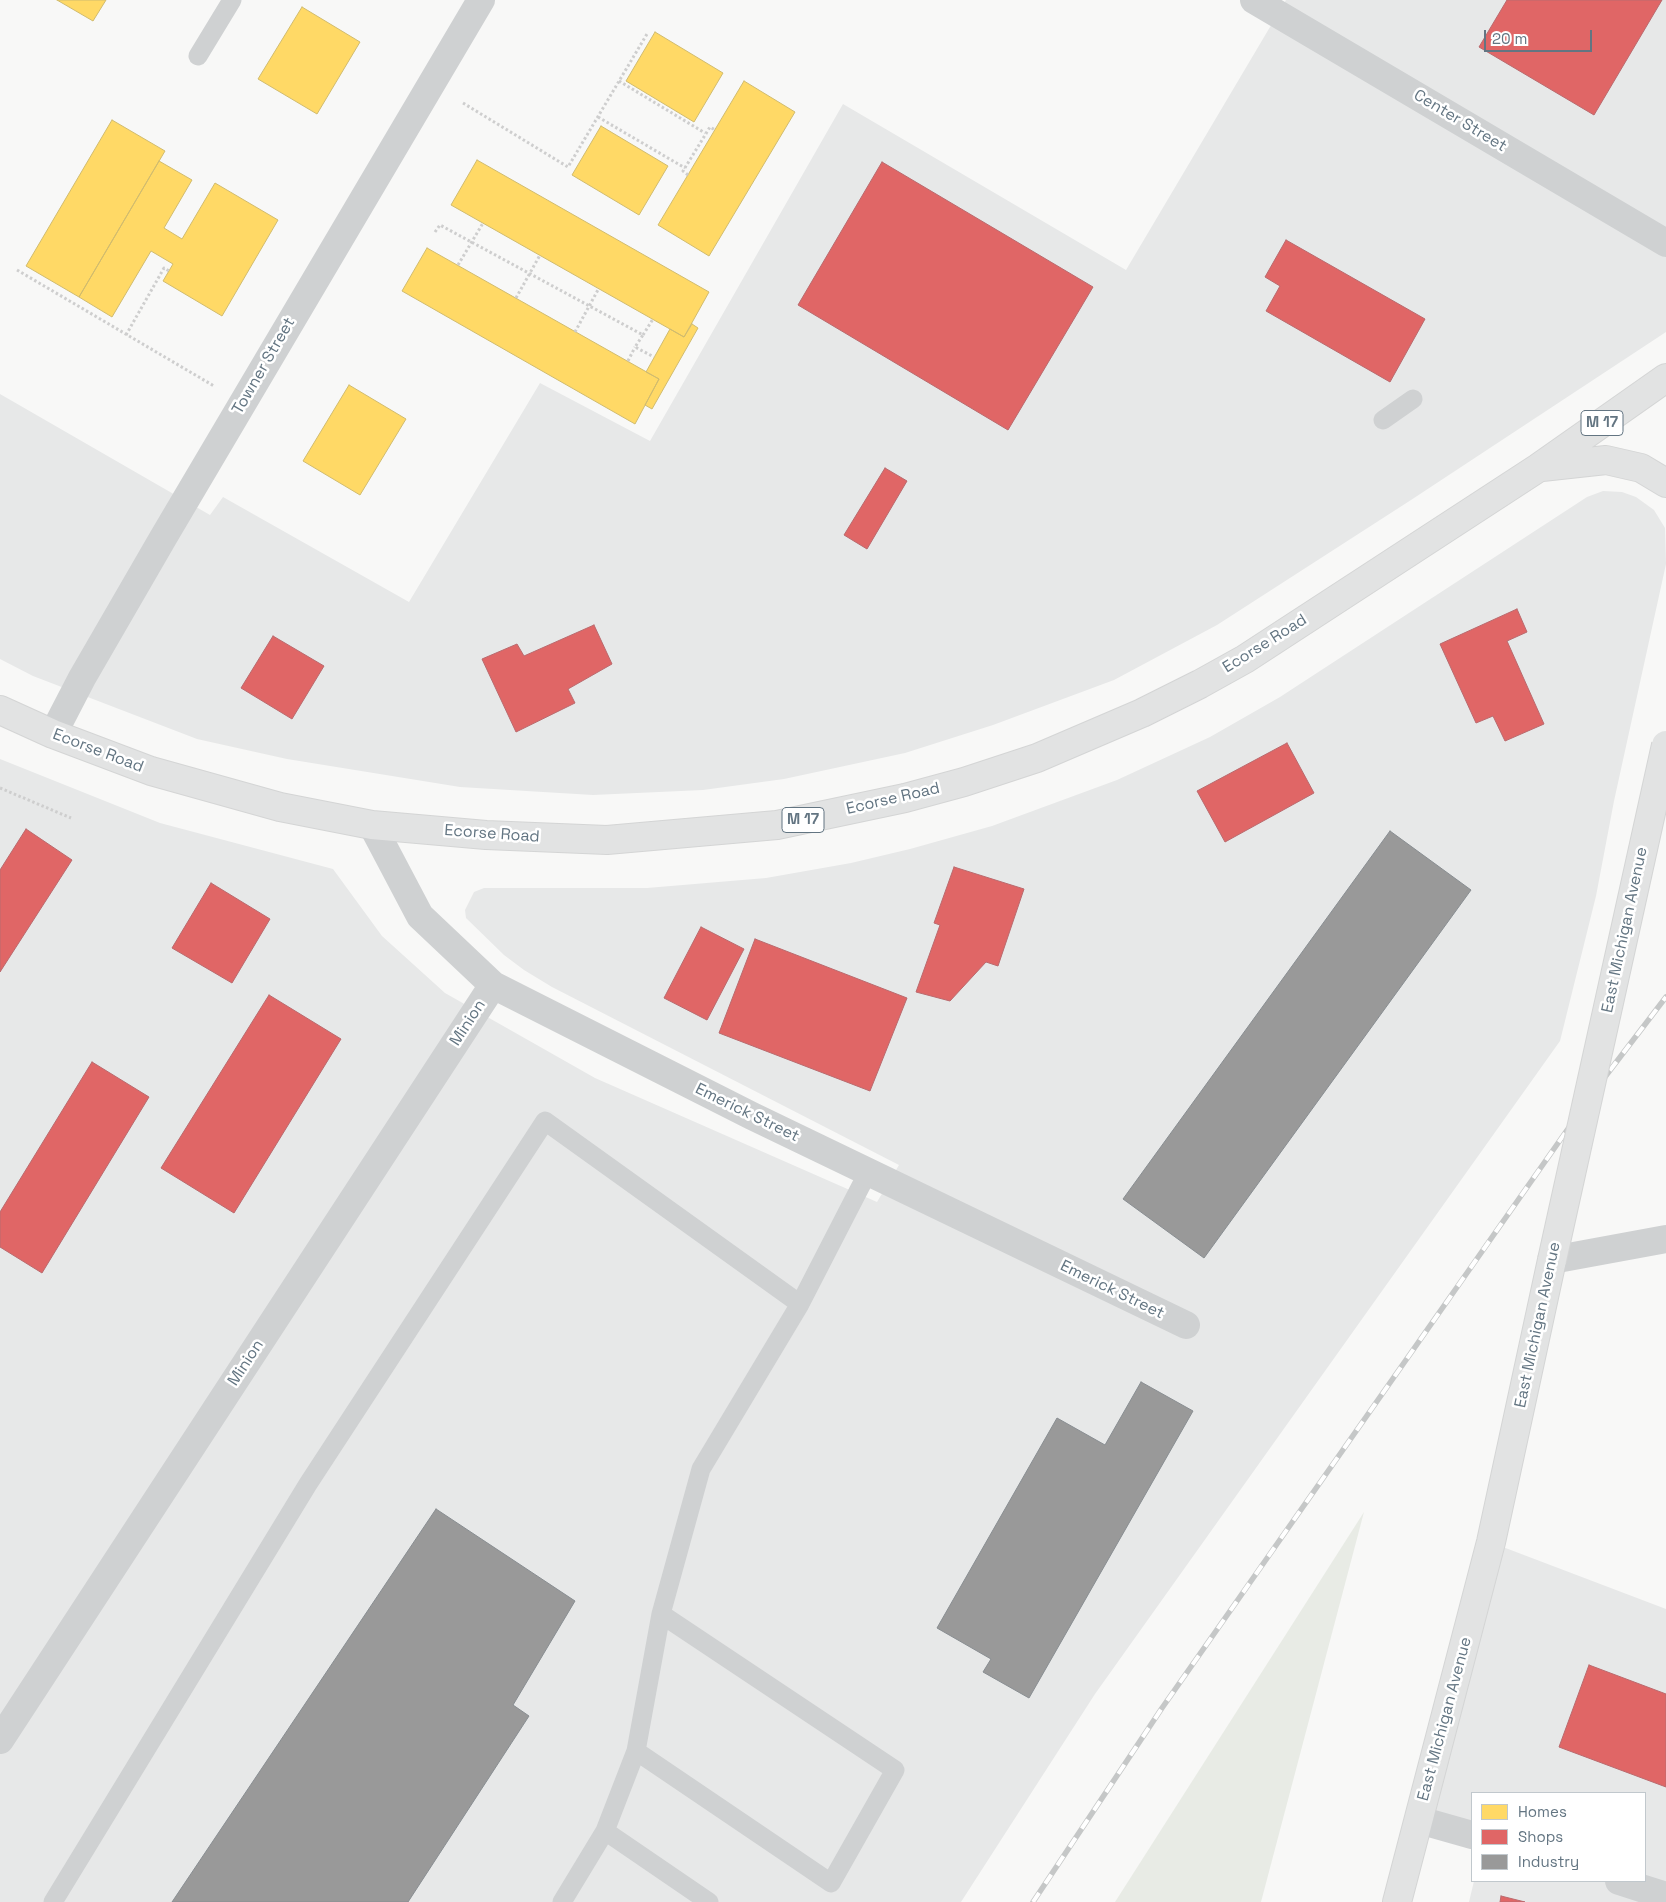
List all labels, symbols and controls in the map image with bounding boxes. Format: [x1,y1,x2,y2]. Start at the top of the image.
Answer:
scale bar [1486,20,1594,52]
text: 20 m [1492,29,1527,48]
street label: Center Street [1410,86,1510,156]
street label: Towner Street [229,314,299,418]
road number: M 17 [1581,410,1623,436]
street label: Ecorse Road [1219,611,1311,677]
street label: Ecorse Road [50,725,146,777]
street label: Ecorse Road [844,779,942,819]
road number: M 17 [782,808,824,832]
street label: Ecorse Road [444,821,540,847]
street label: East Michigan Avenue [1598,845,1652,1015]
street label: Minion [446,996,490,1050]
street label: Emerick Street [692,1080,802,1146]
street label: East Michigan Avenue [1511,1240,1565,1410]
street label: Emerick Street [1057,1257,1167,1323]
street label: Minion [224,1336,268,1390]
street label: East Michigan Avenue [1414,1635,1476,1803]
legend [1471,1792,1646,1882]
text: Homes [1518,1802,1567,1821]
text: Shops [1518,1827,1563,1846]
text: Industry [1518,1852,1579,1871]

